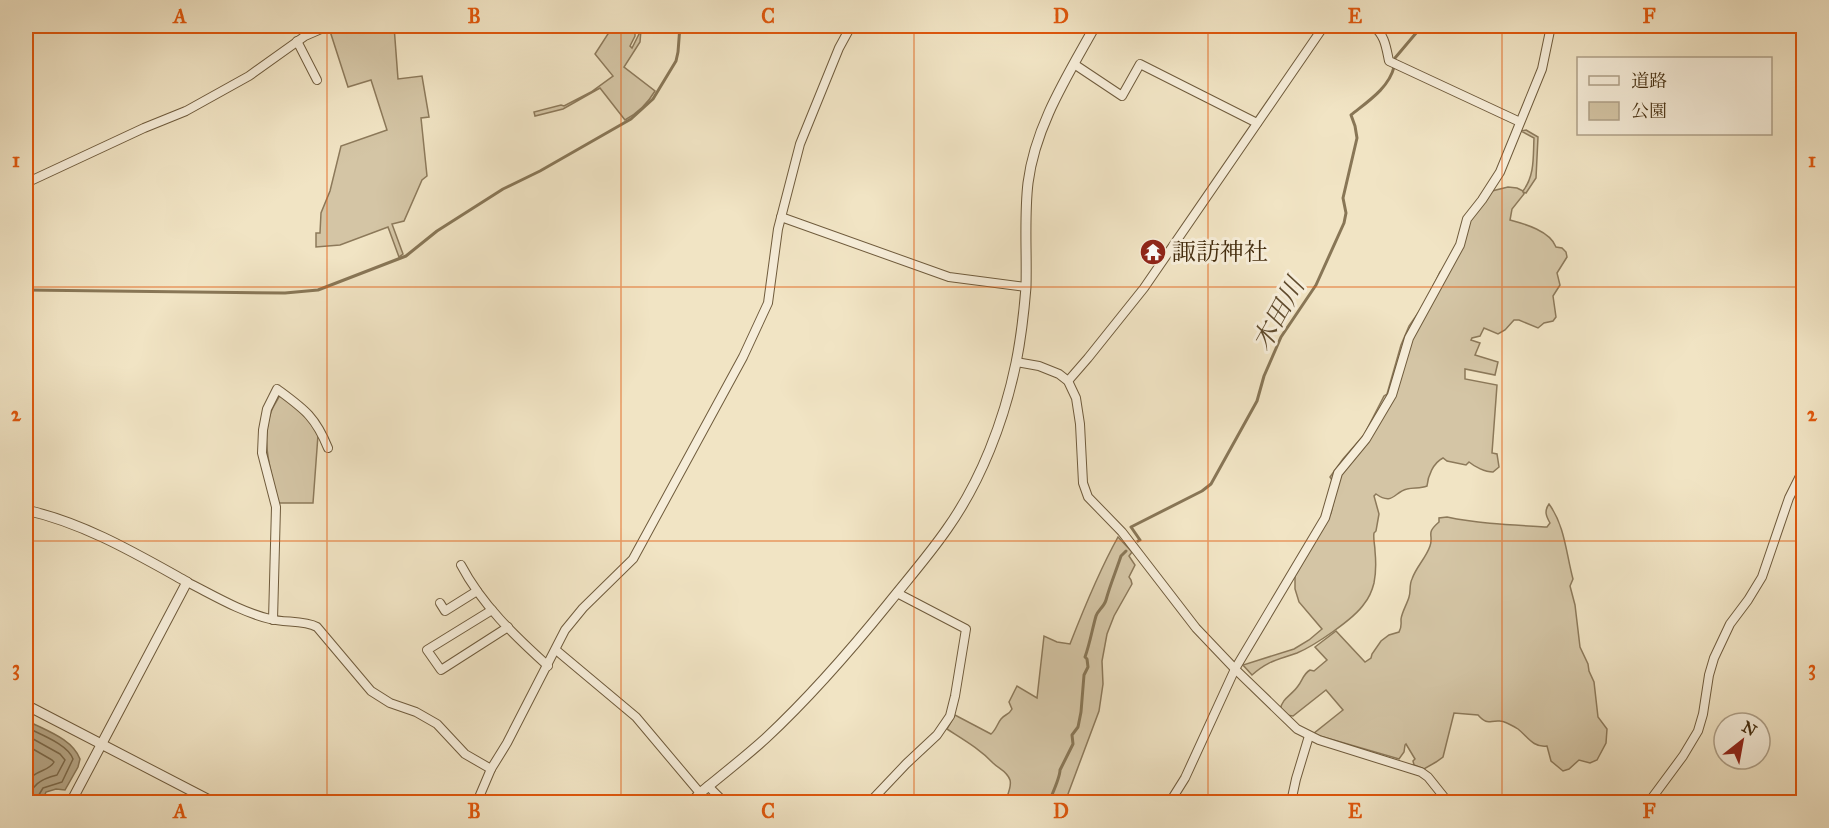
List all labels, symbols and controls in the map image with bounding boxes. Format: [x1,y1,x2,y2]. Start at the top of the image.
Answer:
text: A [171,4,187,28]
text: B [467,4,481,28]
text: C [761,4,775,28]
text: D [1053,4,1069,28]
text: E [1348,4,1363,28]
text: F [1642,4,1656,28]
legend [1577,57,1772,135]
text: 道路 [1631,70,1667,92]
text: 公園 [1631,100,1667,122]
text: 1 [12,148,20,172]
text: 1 [1808,148,1816,172]
temple icon: 諏訪神社 [1138,237,1168,267]
place label: 諏訪神社 [1172,237,1268,267]
water label: 木田川 [1245,270,1312,356]
text: 2 [11,402,22,426]
text: 2 [1807,402,1818,426]
text: 3 [12,656,20,681]
text: 3 [1808,656,1816,681]
north arrow [1712,711,1772,771]
text: N [1739,717,1761,740]
text: A [171,799,187,823]
text: B [467,799,481,823]
text: C [761,799,775,823]
text: D [1053,799,1069,823]
text: E [1348,799,1363,823]
text: F [1642,799,1656,823]

